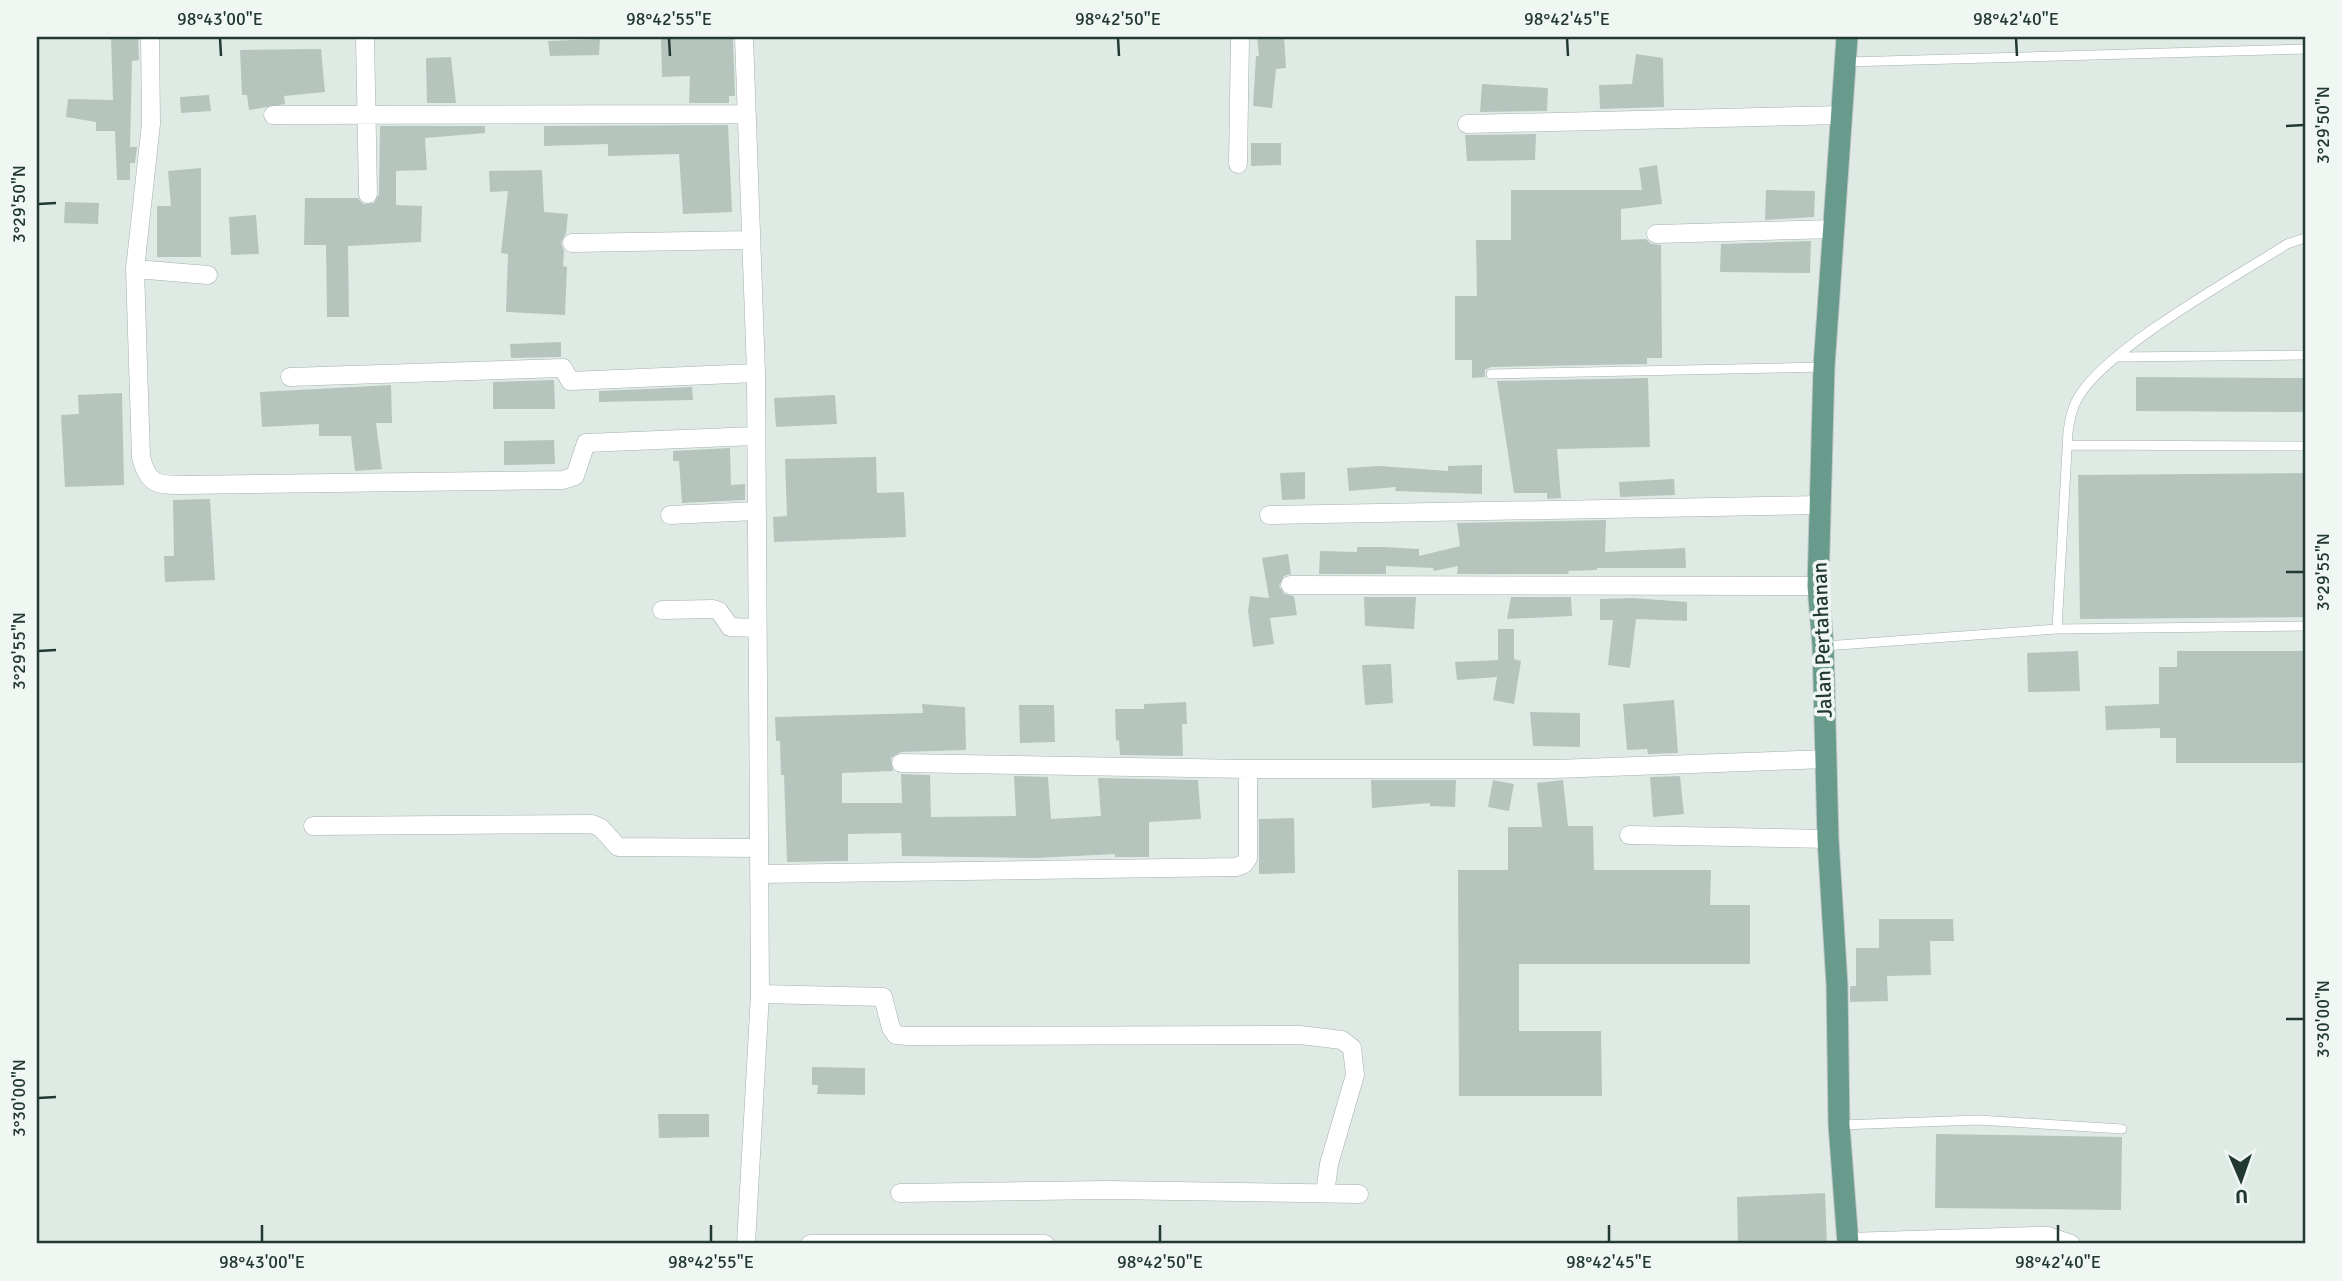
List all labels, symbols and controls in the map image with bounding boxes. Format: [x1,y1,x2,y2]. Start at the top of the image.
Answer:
text: 98°43'00"E [177,8,263,30]
text: 98°42'55"E [626,8,712,30]
text: 98°42'50"E [1075,8,1161,30]
text: 98°42'45"E [1524,8,1610,30]
text: 98°42'40"E [1973,8,2059,30]
text: 3°29'50"N [2312,86,2334,164]
text: 3°29'50"N [8,165,30,243]
text: 3°29'55"N [2312,533,2334,611]
street label: Jalan Pertahanan [1806,562,1838,718]
text: 3°29'55"N [8,612,30,690]
text: 3°30'00"N [2312,980,2334,1058]
text: 3°30'00"N [8,1059,30,1137]
north arrow [2206,1144,2276,1214]
text: U [2235,1184,2248,1208]
text: 98°43'00"E [219,1251,305,1273]
text: 98°42'55"E [668,1251,754,1273]
text: 98°42'50"E [1117,1251,1203,1273]
text: 98°42'45"E [1566,1251,1652,1273]
text: 98°42'40"E [2015,1251,2101,1273]

